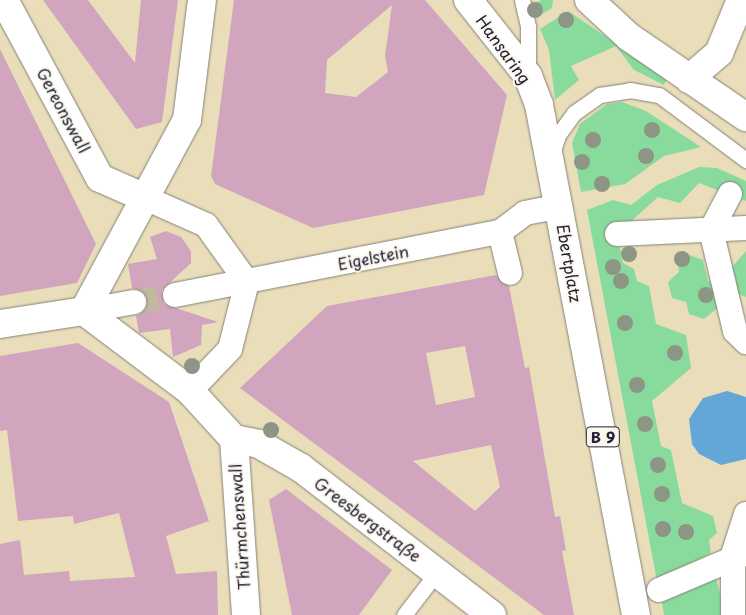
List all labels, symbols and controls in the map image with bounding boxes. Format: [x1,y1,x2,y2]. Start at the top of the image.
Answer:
street label: Hansaring [473,11,535,87]
street label: Gereonswall [33,64,95,156]
street label: Ebertplatz [554,222,586,304]
street label: Eigelstein [336,241,410,273]
road number: B 9 [586,424,620,450]
street label: Thürmchenswall [225,463,253,591]
street label: Greesbergstraße [311,473,425,565]

